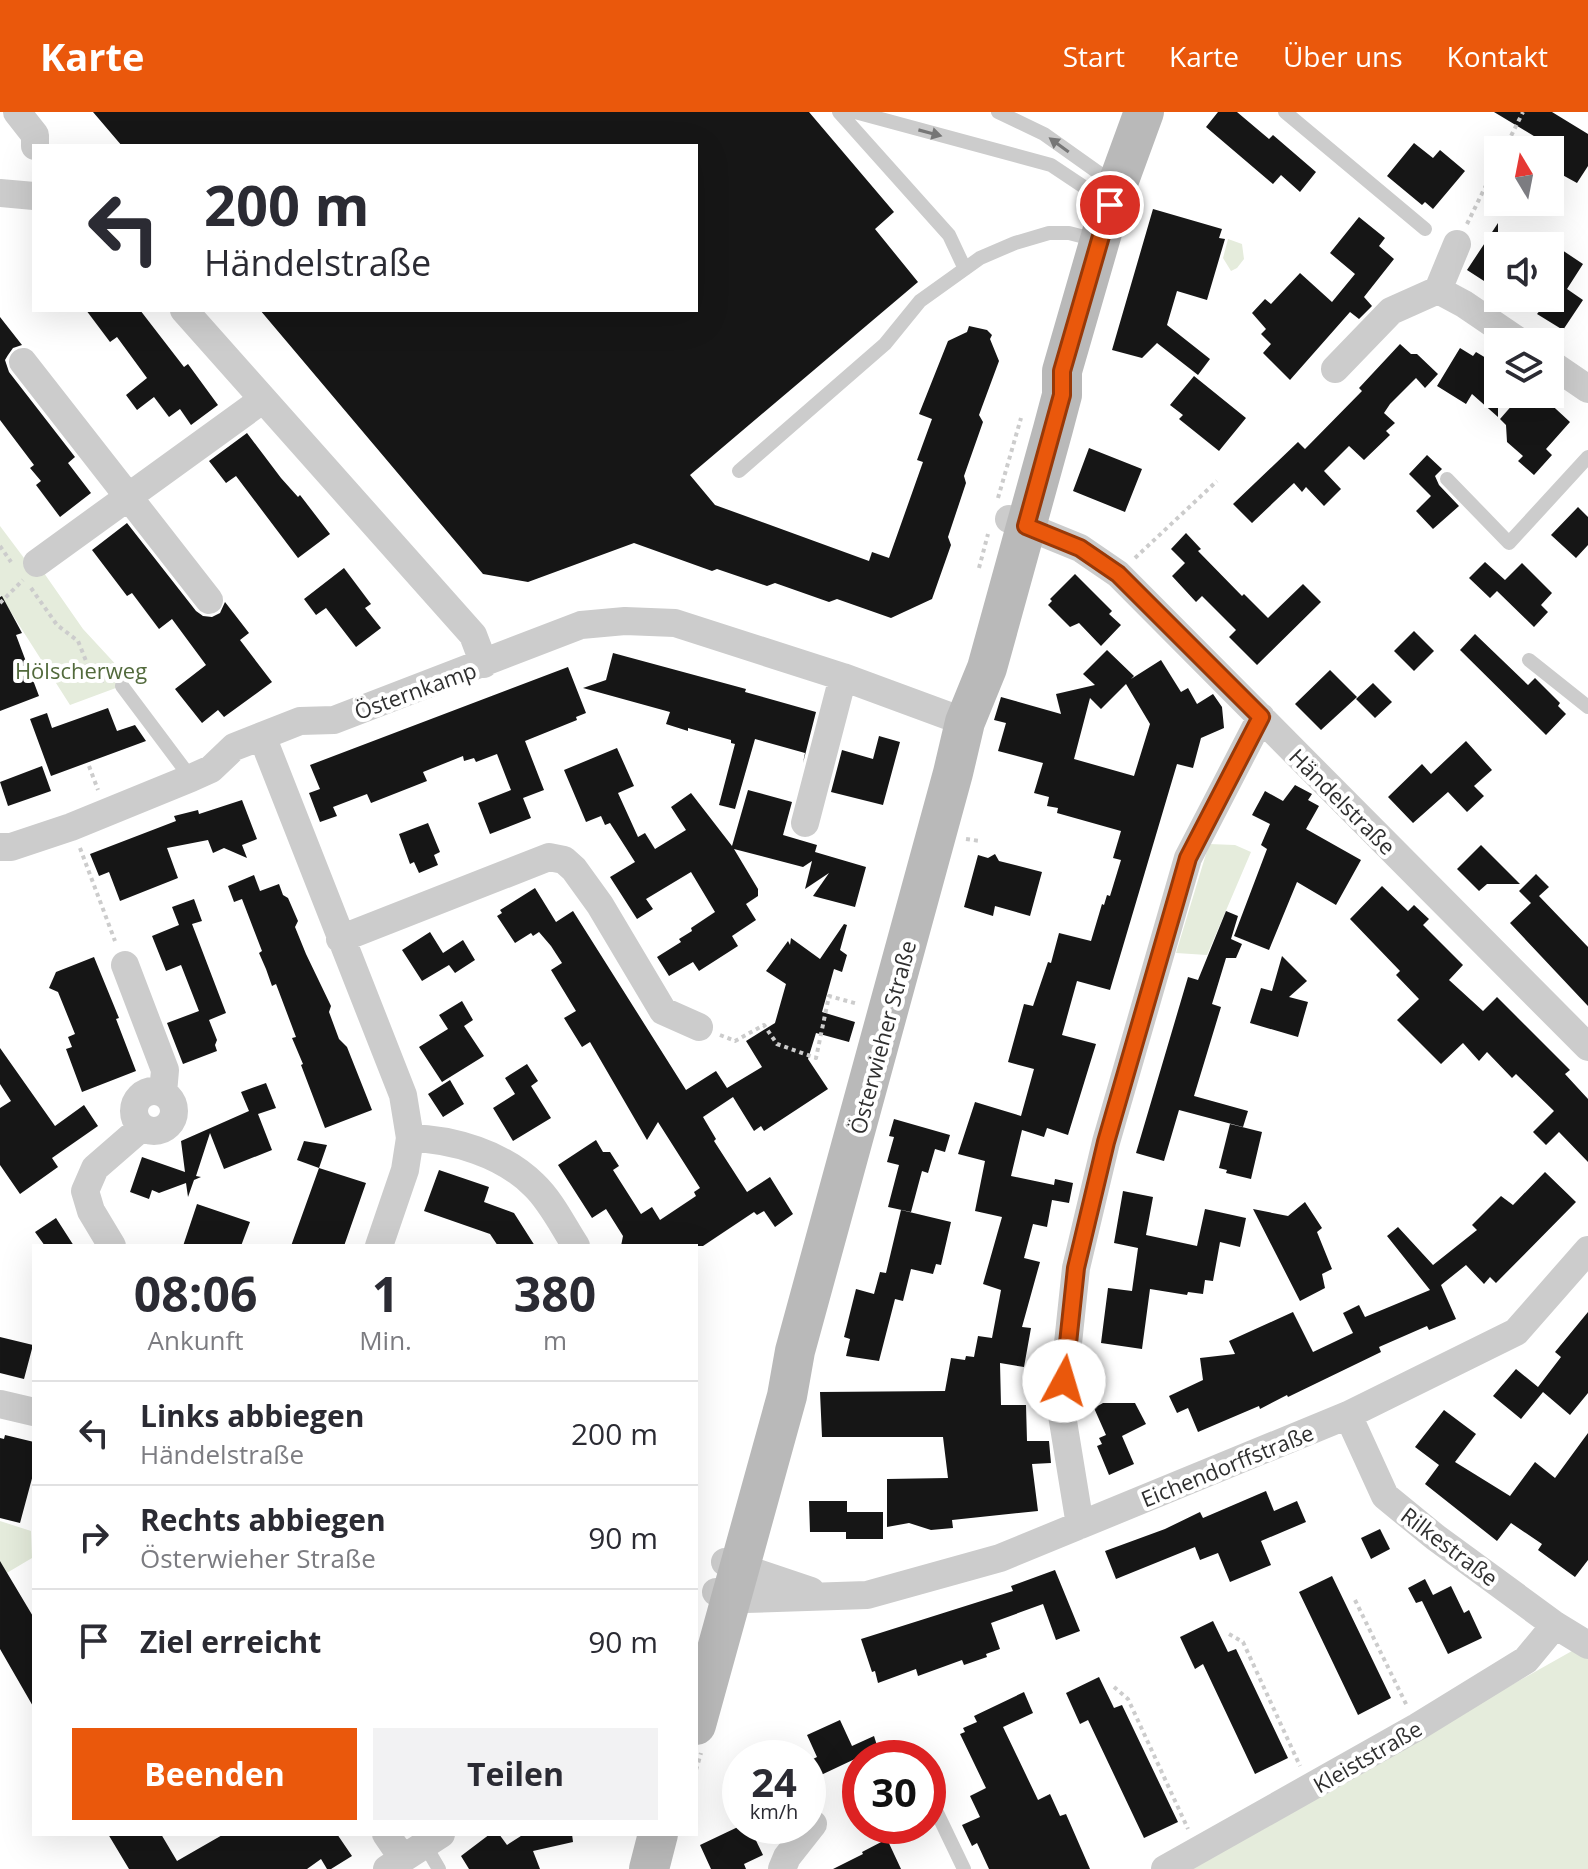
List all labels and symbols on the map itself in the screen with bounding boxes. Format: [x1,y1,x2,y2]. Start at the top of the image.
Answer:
one-way arrow [917,127,942,139]
north arrow [1484,136,1564,216]
one-way arrow [1049,138,1070,154]
pin [1076,171,1144,239]
street label: Östernkamp [350,654,480,726]
park label: Hölscherweg [15,655,147,685]
street label: Händelstraße [1283,741,1403,861]
street label: Österwieher Straße [842,937,922,1137]
position arrow [1022,1339,1106,1423]
street label: Eichendorffstraße [1136,1417,1318,1513]
street label: Rilkestraße [1395,1500,1505,1592]
street label: Kleiststraße [1307,1713,1427,1799]
speed limit sign: 30 [842,1740,946,1844]

